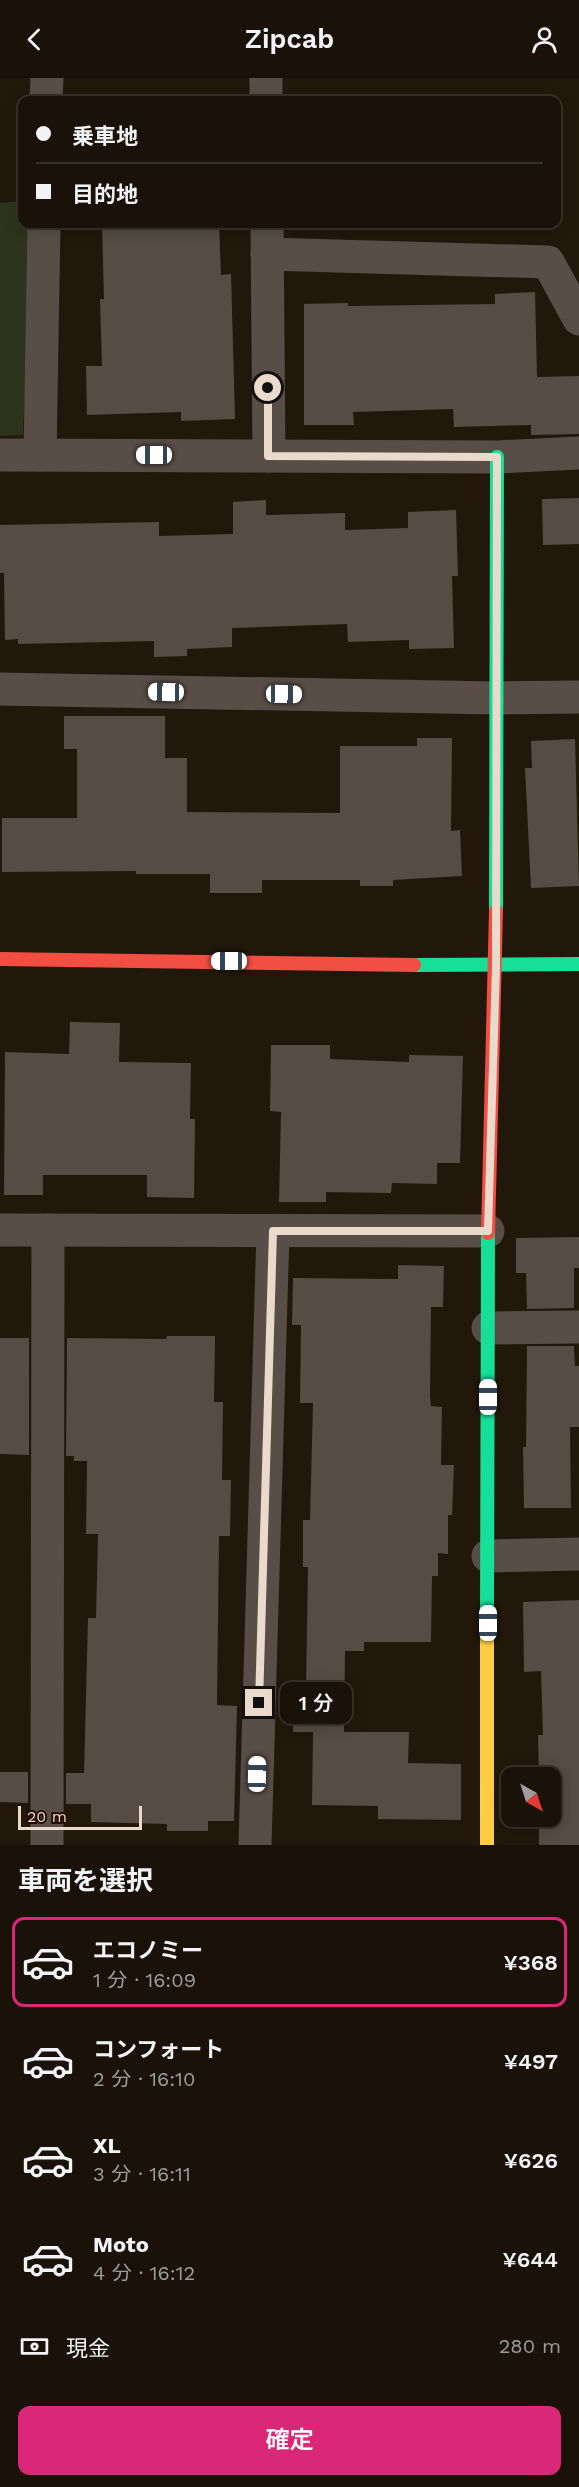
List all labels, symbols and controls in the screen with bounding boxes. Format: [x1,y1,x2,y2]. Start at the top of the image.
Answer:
icon: back [18,23,51,56]
text: Zipcab [245,23,334,55]
icon: person [528,23,561,56]
text: 乗車地 [72,124,138,149]
text: 目的地 [72,182,138,207]
route start [254,374,281,401]
car [136,446,172,464]
car [148,683,184,701]
car [266,685,302,703]
car [211,952,247,970]
car [479,1379,497,1415]
car [479,1605,497,1641]
callout: 1 分 [280,1682,352,1724]
route end [245,1689,272,1716]
text: 1 分 [299,1691,333,1715]
car [248,1756,266,1792]
north arrow [501,1767,561,1827]
map controls [501,1767,561,1827]
scale bar [18,1803,142,1830]
text: 20 m [27,1807,67,1826]
text: 車両を選択 [18,1865,153,1897]
icon: car [21,1935,75,1989]
text: エコノミー [93,1938,203,1963]
text: ¥368 [504,1950,558,1975]
text: 1 分 · 16:09 [93,1968,196,1992]
icon: car [21,2034,75,2088]
text: コンフォート [93,2037,224,2062]
text: ¥497 [504,2049,558,2074]
text: 2 分 · 16:10 [93,2067,195,2091]
icon: car [21,2133,75,2187]
text: XL [93,2133,121,2158]
text: ¥626 [504,2148,558,2173]
text: 3 分 · 16:11 [93,2162,191,2186]
icon: car [21,2232,75,2286]
text: Moto [93,2232,149,2257]
text: ¥644 [502,2247,558,2272]
text: 4 分 · 16:12 [93,2261,195,2285]
icon: cash [18,2330,51,2363]
text: 280 m [499,2334,561,2358]
text: 現金 [66,2336,110,2361]
button: 確定 [18,2406,561,2475]

